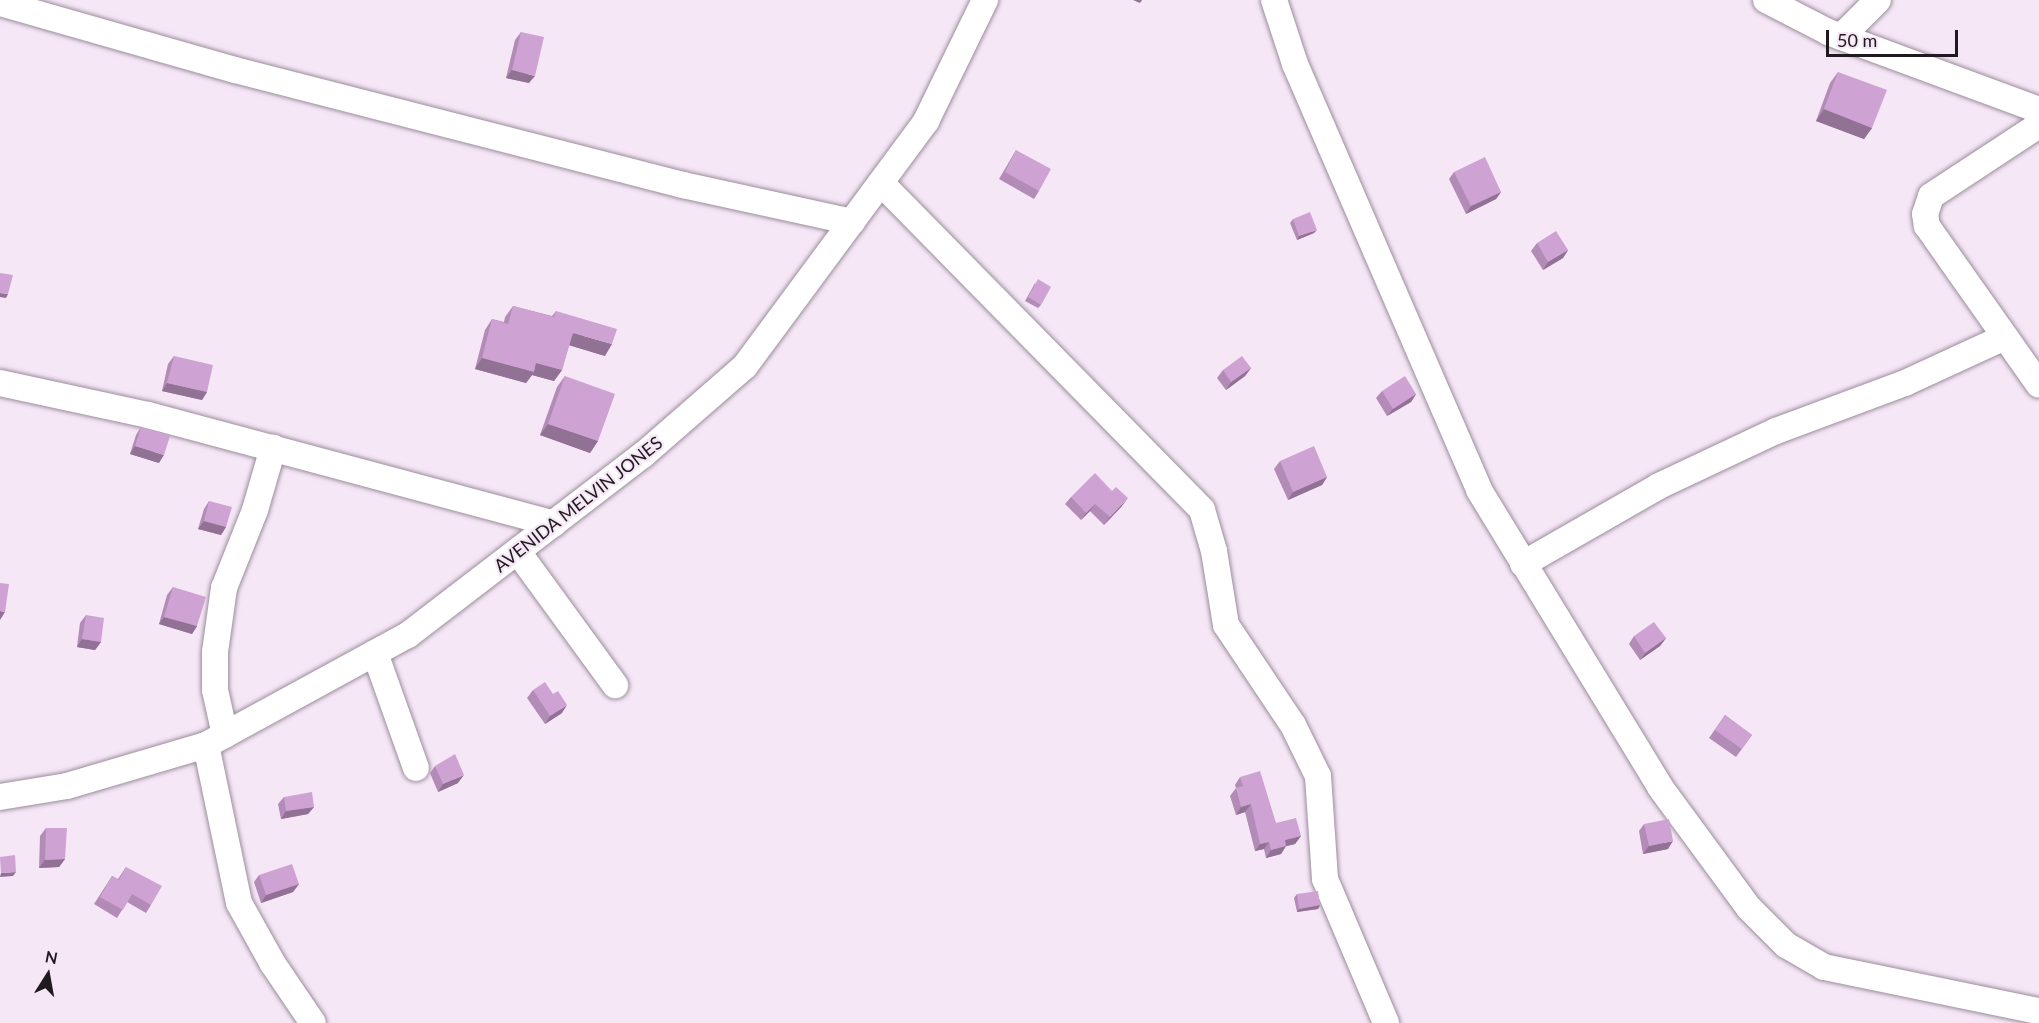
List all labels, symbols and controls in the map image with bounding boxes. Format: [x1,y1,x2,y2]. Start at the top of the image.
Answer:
scale bar [1829,18,1961,56]
text: 50 m [1837,29,1877,51]
street label: AVENIDA MELVIN JONES [489,431,667,577]
north arrow [18,945,78,1005]
text: N [44,946,59,967]

